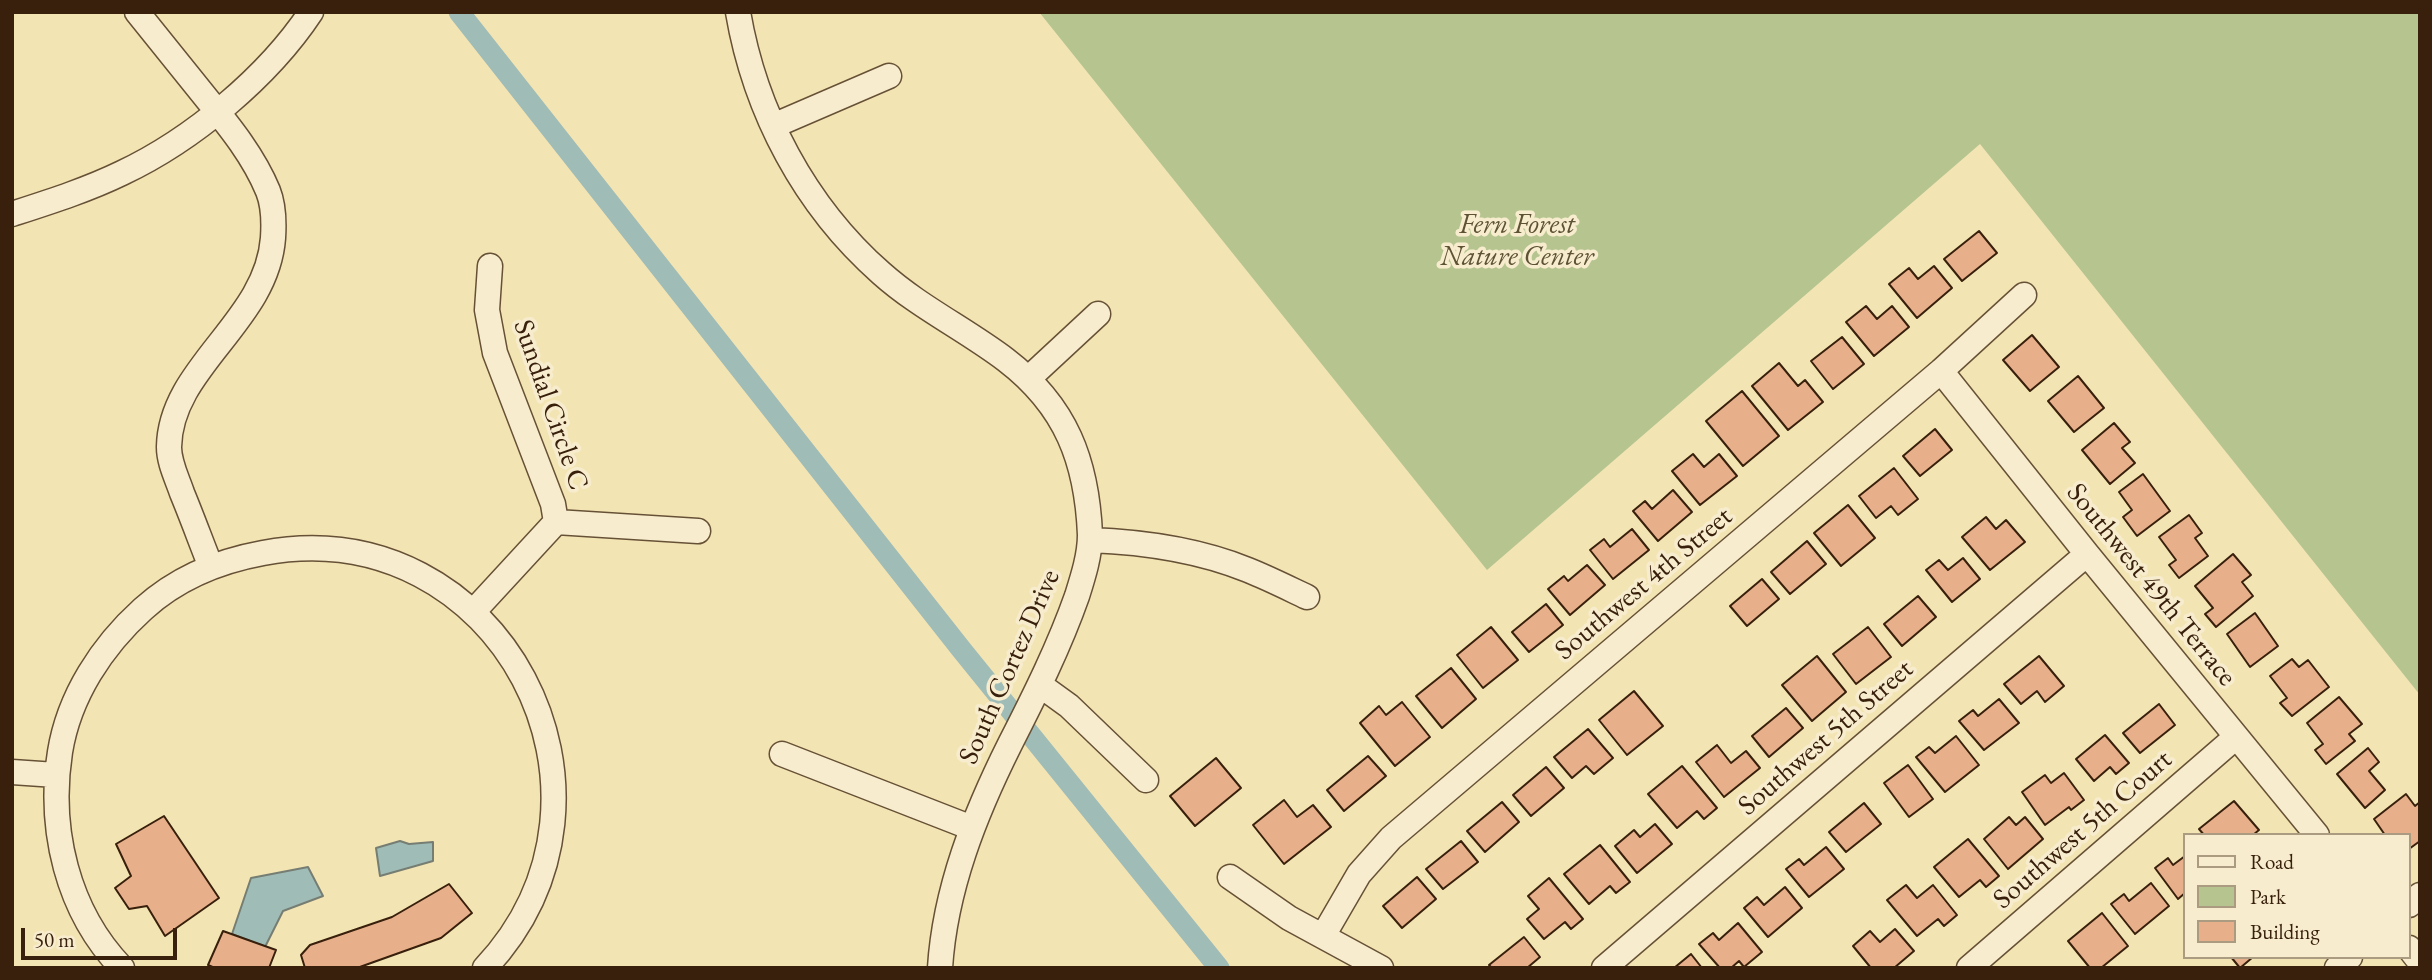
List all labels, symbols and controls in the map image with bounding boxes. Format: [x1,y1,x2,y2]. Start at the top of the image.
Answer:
park label: Fern Forest Nature Center [1440,208,1594,274]
street label: Sundial Circle C [505,316,595,494]
street label: Southwest 49th Terrace [2059,477,2243,693]
street label: Southwest 4th Street [1549,500,1739,668]
street label: South Cortez Drive [952,565,1068,769]
street label: Southwest 5th Street [1732,653,1920,823]
street label: Southwest 5th Court [1987,743,2179,917]
legend [2184,833,2411,959]
text: Road [2250,848,2294,875]
text: Park [2250,883,2286,910]
scale bar [24,914,180,958]
text: Building [2250,918,2320,945]
text: 50 m [34,926,75,953]

